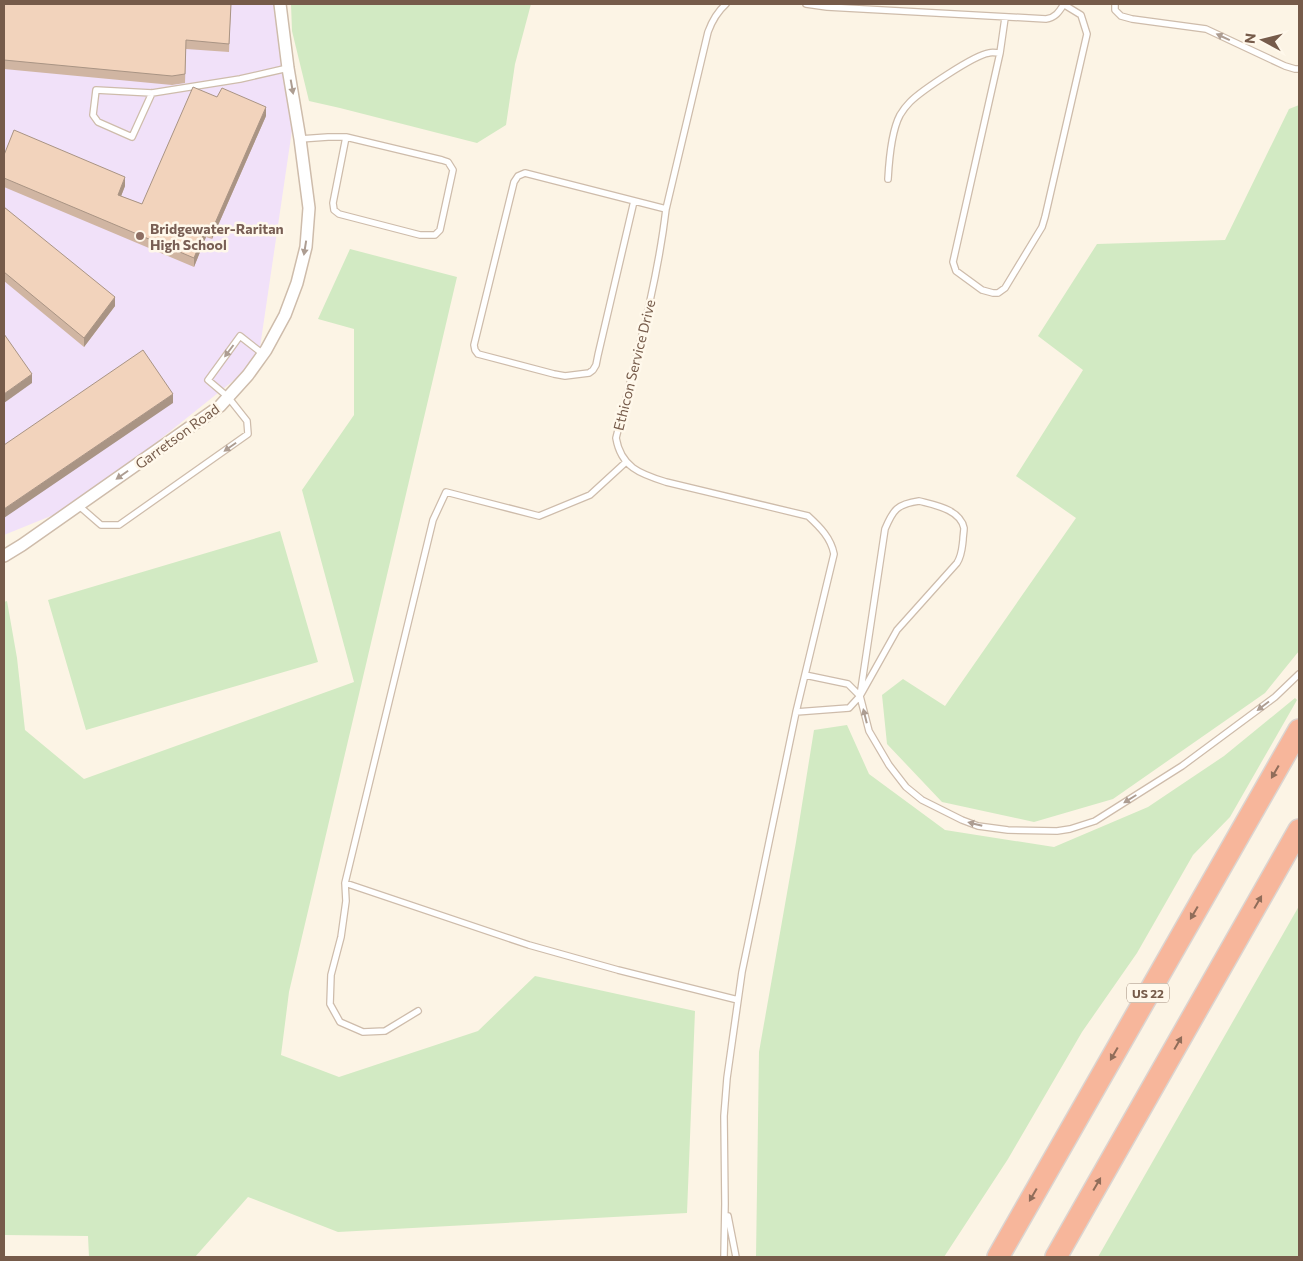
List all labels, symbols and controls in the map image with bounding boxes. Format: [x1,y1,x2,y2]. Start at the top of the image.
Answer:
north arrow [1238,15,1288,65]
text: N [1241,32,1259,45]
one-way arrow [1216,33,1230,41]
one-way arrow [288,79,296,95]
place label: Bridgewater-Raritan High School [150,220,284,253]
marker: Bridgewater-Raritan High School [134,230,146,242]
one-way arrow [300,240,308,256]
street label: Ethicon Service Drive [610,298,658,432]
one-way arrow [223,344,234,357]
street label: Garretson Road [132,400,222,472]
one-way arrow [223,442,237,452]
one-way arrow [115,470,129,480]
one-way arrow [1256,701,1270,711]
one-way arrow [861,708,869,723]
one-way arrow [1271,765,1279,779]
one-way arrow [1123,794,1136,804]
one-way arrow [968,820,983,828]
one-way arrow [1254,895,1262,909]
one-way arrow [1190,906,1199,920]
road number: US 22 [1127,984,1169,1002]
one-way arrow [1173,1036,1182,1050]
one-way arrow [1109,1048,1118,1061]
one-way arrow [1093,1178,1102,1191]
one-way arrow [1029,1189,1038,1202]

